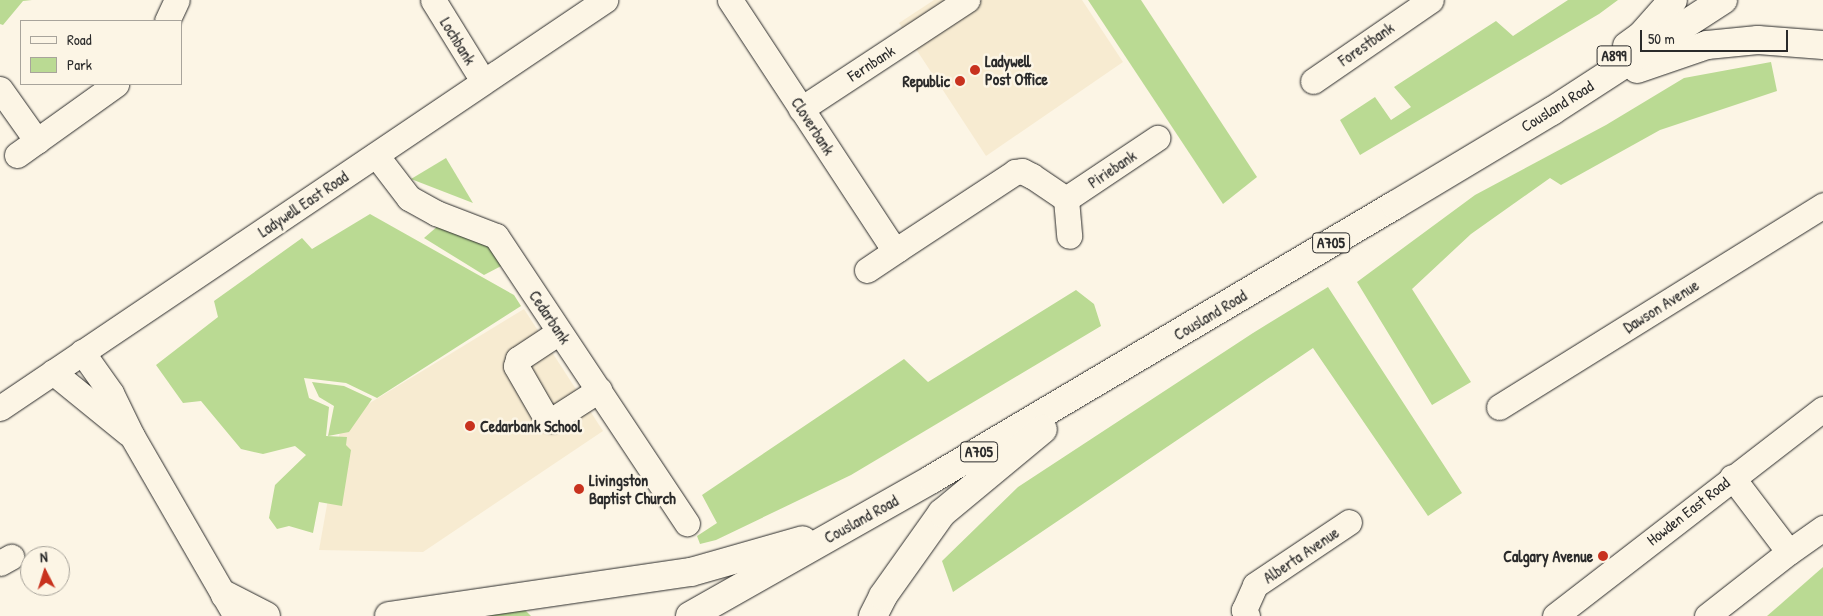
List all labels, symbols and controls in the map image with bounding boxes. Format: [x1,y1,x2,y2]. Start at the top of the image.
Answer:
street label: Lochbank [436,14,480,68]
street label: Forestbank [1335,18,1397,70]
legend [20,20,182,85]
scale bar [1643,20,1790,52]
text: 50 m [1648,28,1675,49]
text: Road [67,29,92,50]
street label: Fernbank [844,41,898,85]
road number: A899 [1596,44,1632,68]
place label: Ladywell Post Office [985,51,1048,89]
text: Park [67,54,92,75]
marker: Ladywell Post Office [969,64,981,76]
place label: Republic [902,71,950,91]
marker: Republic [954,75,966,87]
street label: Cousland Road [1517,76,1597,136]
street label: Cloverbank [787,93,839,159]
street label: Piriebank [1084,146,1140,192]
street label: Ladywell East Road [254,167,352,241]
road number: A705 [1311,230,1351,256]
street label: Dawson Avenue [1620,275,1702,337]
street label: Cousland Road [1170,286,1250,344]
street label: Cedarbank [525,287,575,347]
place label: Cedarbank School [480,416,582,436]
marker: Cedarbank School [464,420,476,432]
road number: A705 [959,440,999,464]
place label: Livingston Baptist Church [589,470,676,508]
street label: Howden East Road [1643,473,1733,549]
marker: Livingston Baptist Church [573,483,585,495]
street label: Cousland Road [821,491,901,547]
street label: Alberta Avenue [1259,523,1343,587]
north arrow [20,546,70,596]
place label: Calgary Avenue [1503,546,1593,566]
text: N [39,547,48,566]
marker: Calgary Avenue [1597,550,1609,562]

